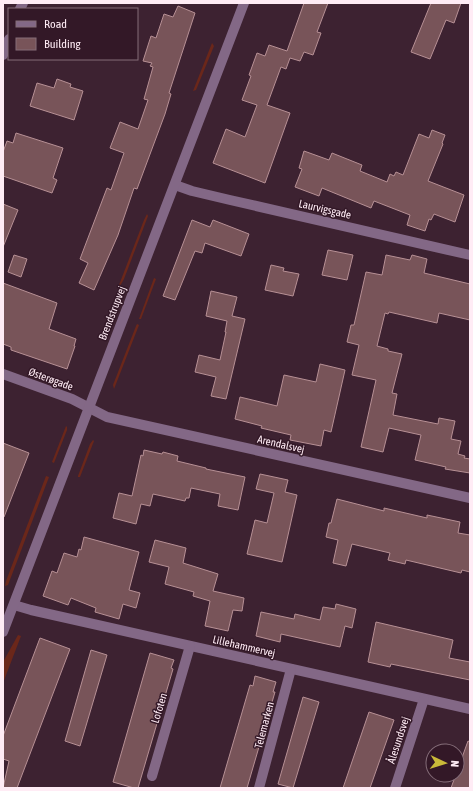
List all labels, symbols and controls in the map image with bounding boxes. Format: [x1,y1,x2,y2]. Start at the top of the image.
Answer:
legend [8,8,138,60]
text: Road [44,17,67,31]
text: Building [44,37,82,51]
street label: Laurvigsgade [298,197,352,221]
street label: Brendstrupvej [96,284,128,342]
street label: Østerøgade [27,365,75,393]
street label: Arendalsvej [256,433,306,455]
street label: Lillehammervej [211,633,277,659]
street label: Lofoten [149,691,169,725]
street label: Telemarken [252,700,276,750]
street label: Ålesundsvej [384,715,411,765]
north arrow [425,743,465,783]
text: N [449,760,461,767]

